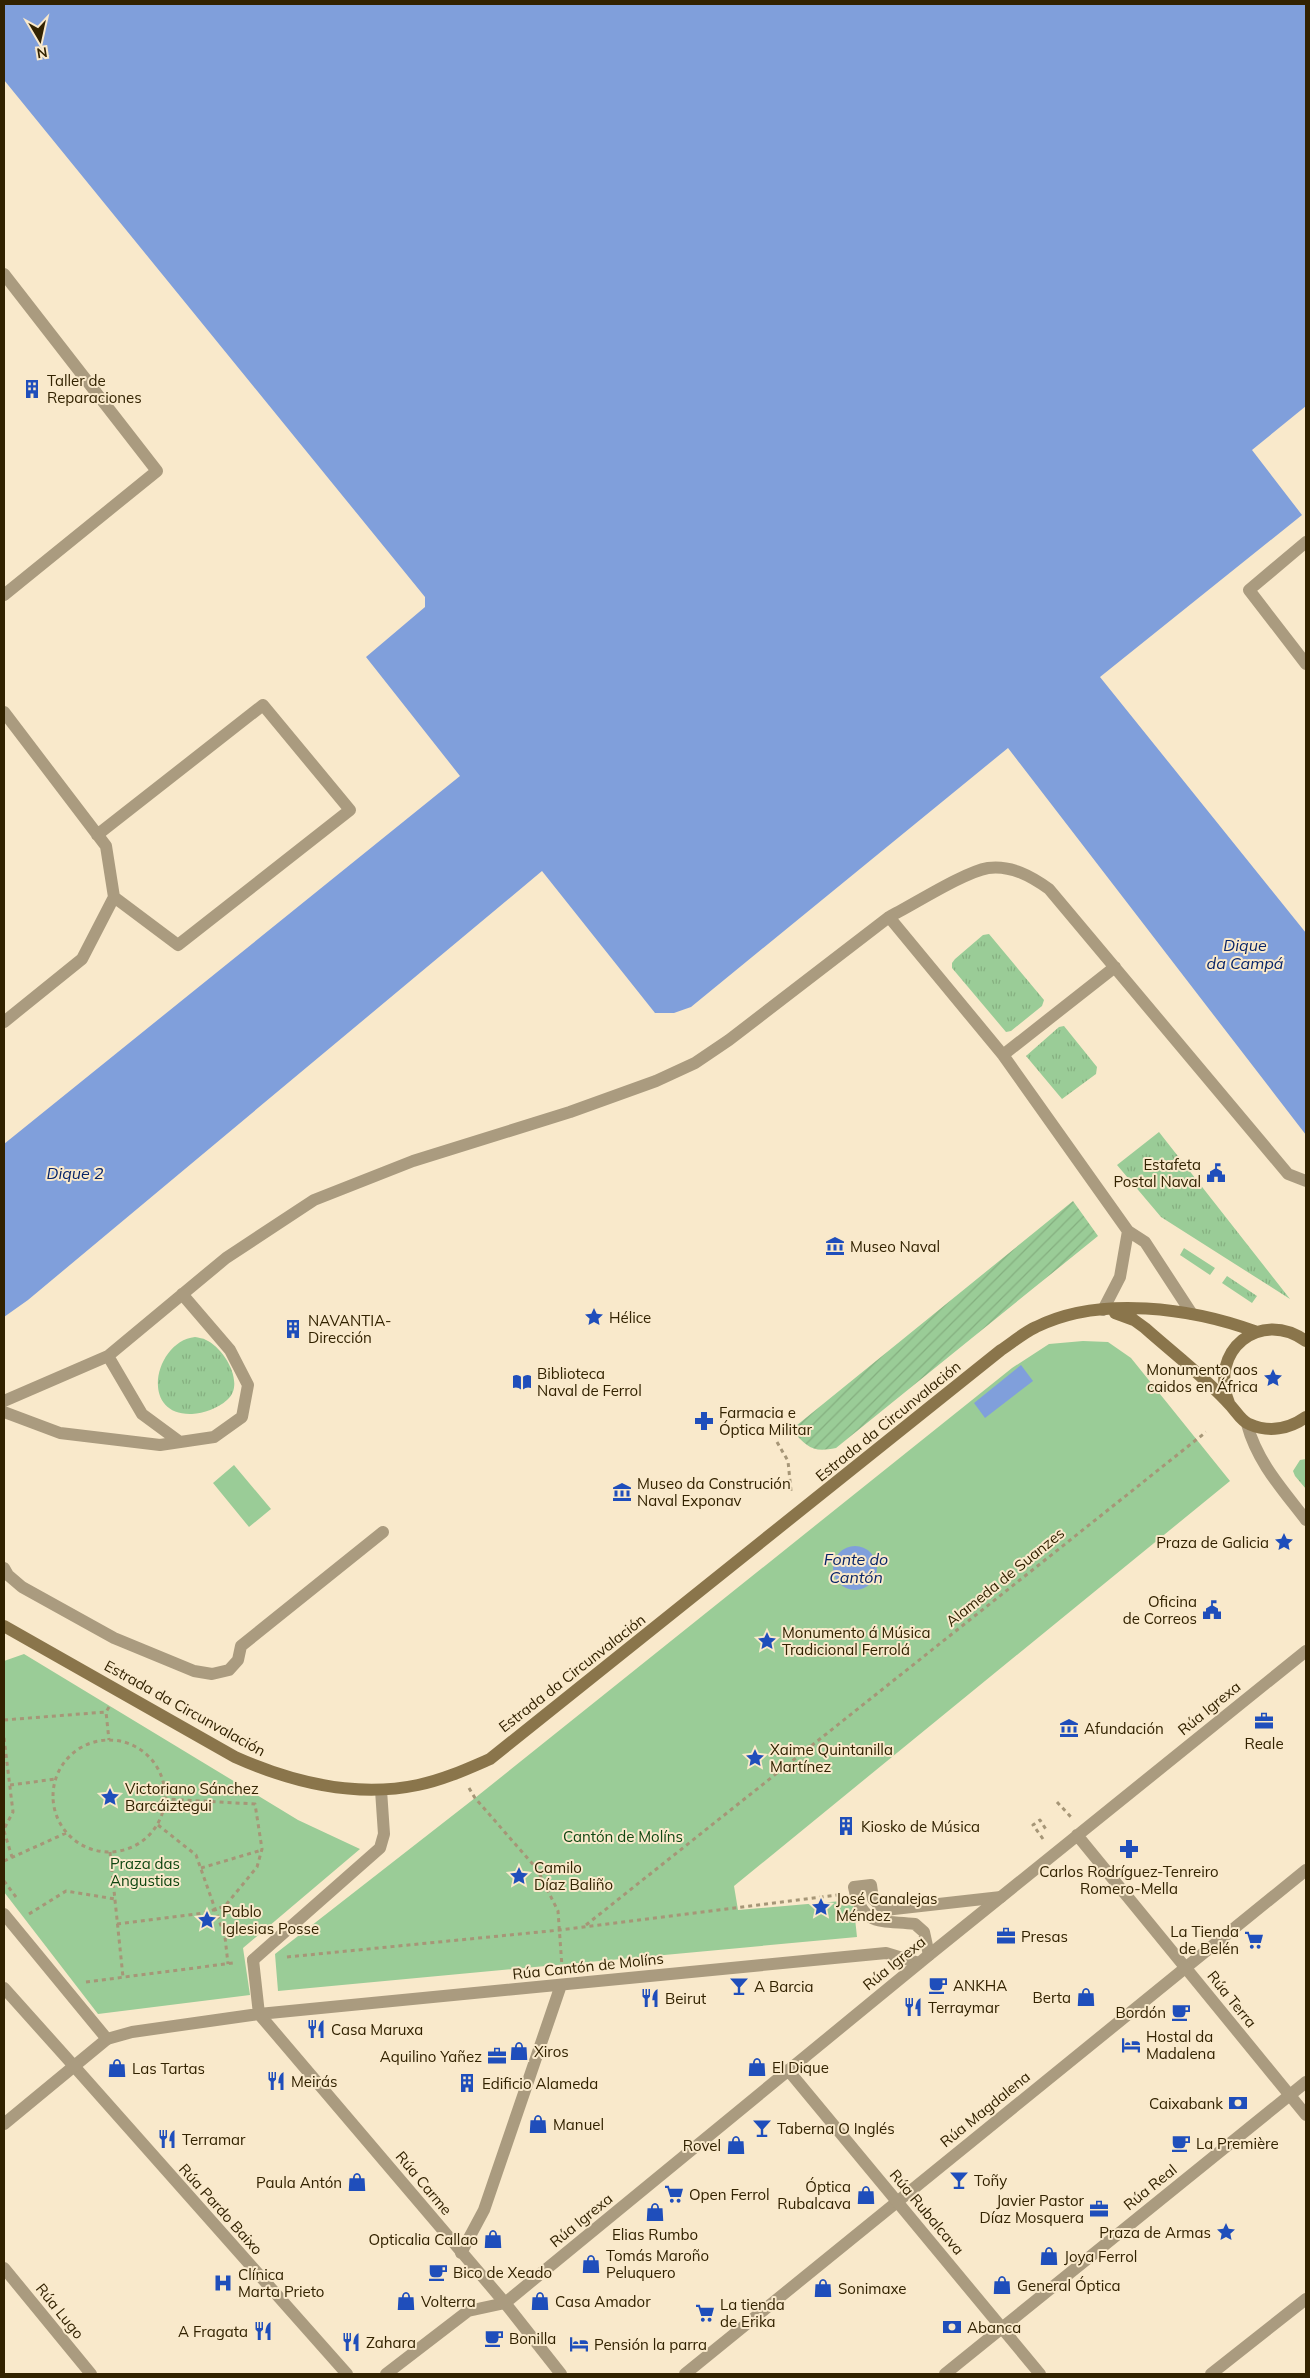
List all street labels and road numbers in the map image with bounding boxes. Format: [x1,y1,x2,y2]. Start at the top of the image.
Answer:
street label: Estrada da Circunvalación [812,1357,964,1485]
street label: Alameda de Suanzes [942,1523,1068,1631]
street label: Estrada da Circunvalación [495,1610,649,1736]
street label: Estrada da Circunvalación [101,1656,269,1760]
street label: Rúa Igrexa [1174,1677,1244,1739]
street label: Rúa Igrexa [859,1932,929,1994]
street label: Rúa Cantón de Molíns [511,1949,665,1983]
street label: Rúa Terra [1203,1967,1261,2031]
street label: Rúa Magdalena [936,2067,1034,2151]
street label: Rúa Carme [392,2147,456,2219]
street label: Rúa Pardo Baixo [175,2159,267,2259]
street label: Rúa Real [1120,2160,1180,2214]
street label: Rúa Rubalcava [886,2165,968,2259]
street label: Rúa Igrexa [546,2189,616,2251]
street label: Rúa Lugo [32,2279,88,2343]

